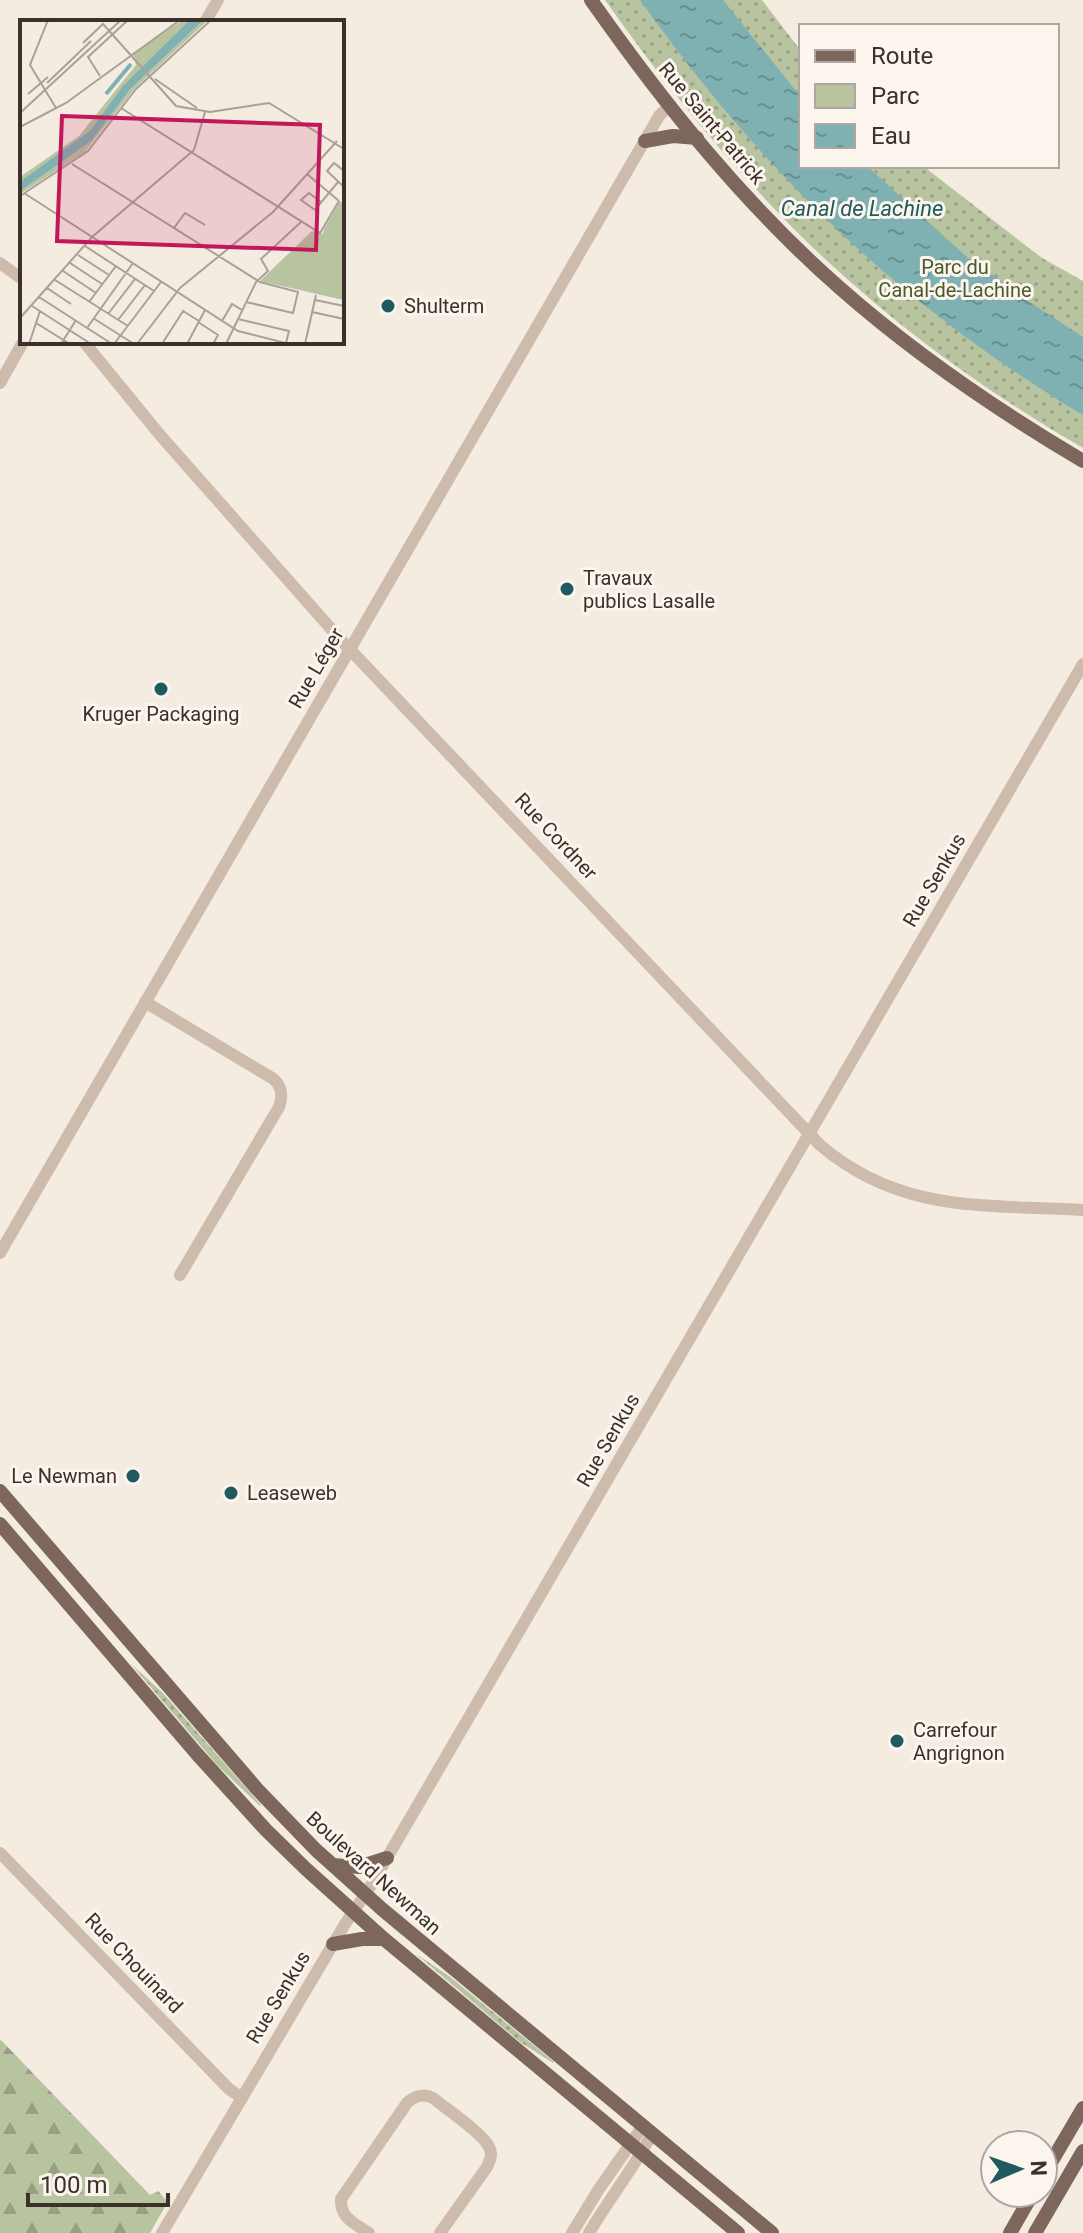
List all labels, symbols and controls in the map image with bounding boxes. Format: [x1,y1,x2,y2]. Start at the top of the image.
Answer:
inset map [20,20,344,344]
legend [799,24,1059,168]
text: Route [871,42,933,70]
street label: Rue Saint-Patrick [654,57,771,190]
text: Parc [871,82,920,110]
text: Eau [871,122,911,150]
water label: Canal de Lachine [781,196,943,221]
park label: Parc du Canal-de-Lachine [878,255,1032,302]
place label: Shulterm [404,294,484,318]
marker: Shulterm [379,297,397,315]
place label: Travaux publics Lasalle [583,566,715,613]
marker: Travaux publics Lasalle [558,580,576,598]
street label: Rue Léger [283,623,349,712]
marker: Kruger Packaging [152,680,170,698]
place label: Kruger Packaging [82,702,240,726]
street label: Rue Cordner [510,788,602,884]
street label: Rue Senkus [898,829,970,931]
street label: Rue Senkus [572,1389,644,1491]
place label: Le Newman [11,1464,117,1488]
marker: Le Newman [124,1467,142,1485]
place label: Leaseweb [247,1481,337,1505]
marker: Leaseweb [222,1484,240,1502]
place label: Carrefour Angrignon [913,1718,1005,1765]
marker: Carrefour Angrignon [888,1732,906,1750]
street label: Boulevard Newman [302,1806,446,1940]
street label: Rue Chouinard [80,1908,188,2018]
street label: Rue Senkus [241,1946,315,2048]
north arrow [979,2129,1059,2209]
scale bar [28,2157,168,2207]
text: N [1026,2160,1051,2177]
text: 100 m [40,2171,107,2199]

